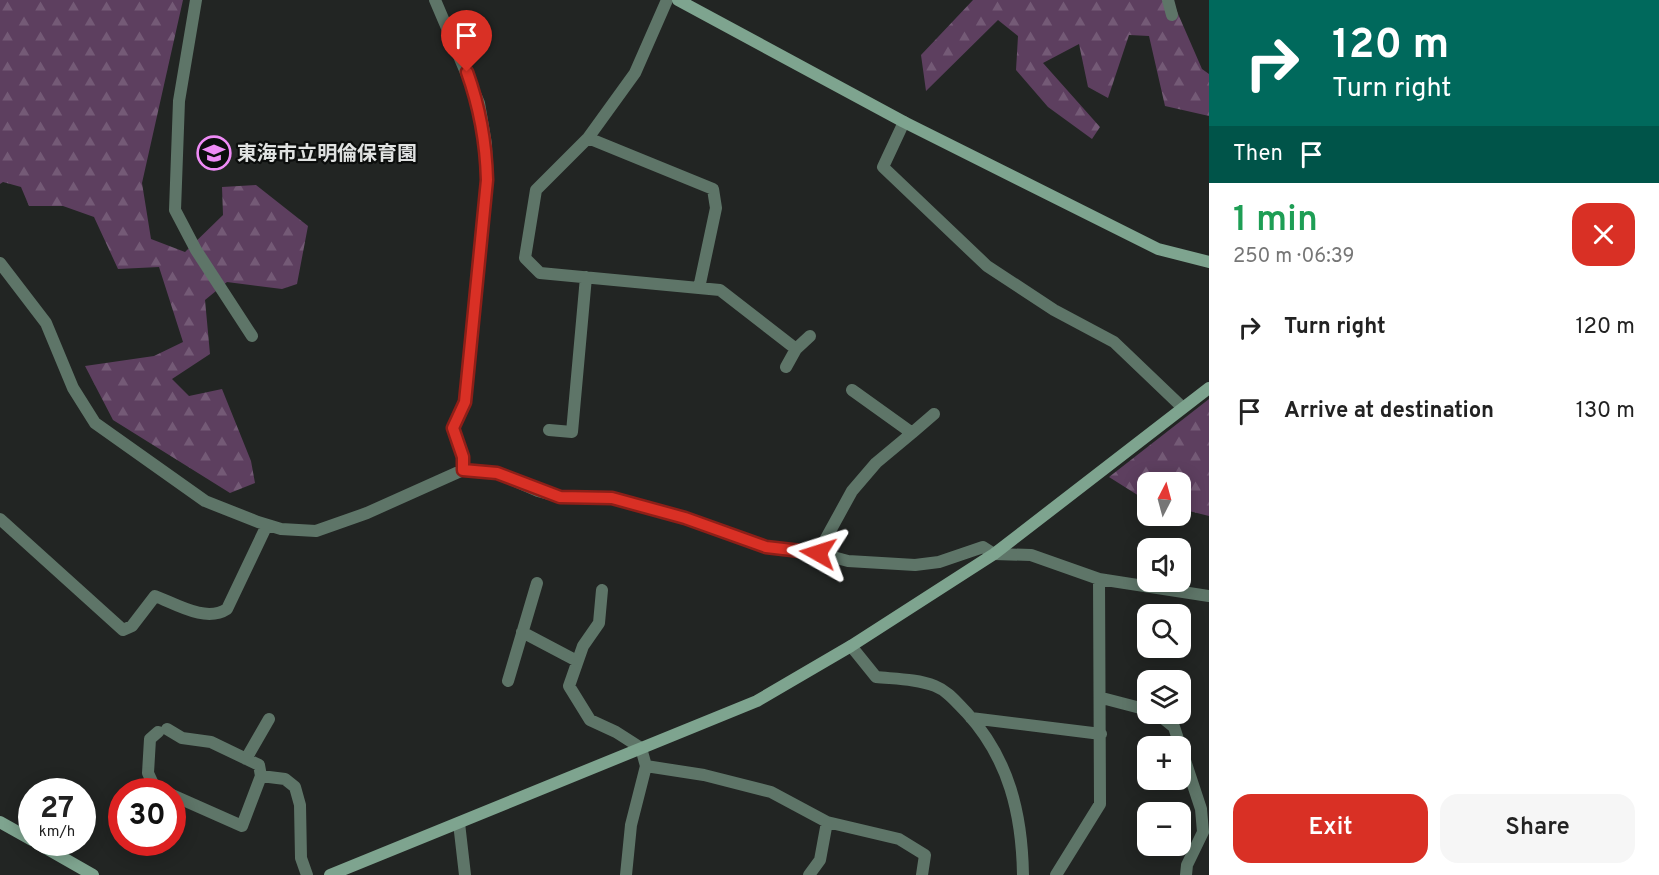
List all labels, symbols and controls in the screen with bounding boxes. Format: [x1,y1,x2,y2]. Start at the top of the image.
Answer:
pin [441,10,492,72]
icon: arrive [450,19,483,52]
text: 120 m [1332,20,1449,73]
icon: right [1233,24,1311,102]
text: Turn right [1332,72,1451,106]
school or university icon: 東海市立明倫保育園 [196,135,232,171]
icon: arrive [1295,138,1328,171]
text: Then [1233,141,1283,168]
place label: 東海市立明倫保育園 [237,142,417,168]
text: 1 min [1233,198,1318,244]
button: close [1572,203,1635,266]
text: 250 m · 06:39 [1233,244,1354,270]
icon: right [1233,311,1266,344]
text: Turn right [1284,314,1386,341]
text: 120 m [1575,314,1635,341]
icon: arrive [1233,395,1266,428]
text: Arrive at destination [1284,398,1494,425]
text: 130 m [1576,398,1635,425]
north arrow [1137,472,1191,526]
map controls [1137,472,1191,856]
position arrow [786,521,850,585]
button: sound [1137,538,1191,592]
button: search [1137,604,1191,658]
button: layers [1137,670,1191,724]
button: + [1137,736,1191,790]
speed limit sign: 30 [108,778,186,856]
text: 27 [40,791,74,828]
button: Exit [1233,794,1428,863]
button: Share [1440,794,1635,863]
button: − [1137,802,1191,856]
text: km/h [39,823,75,842]

